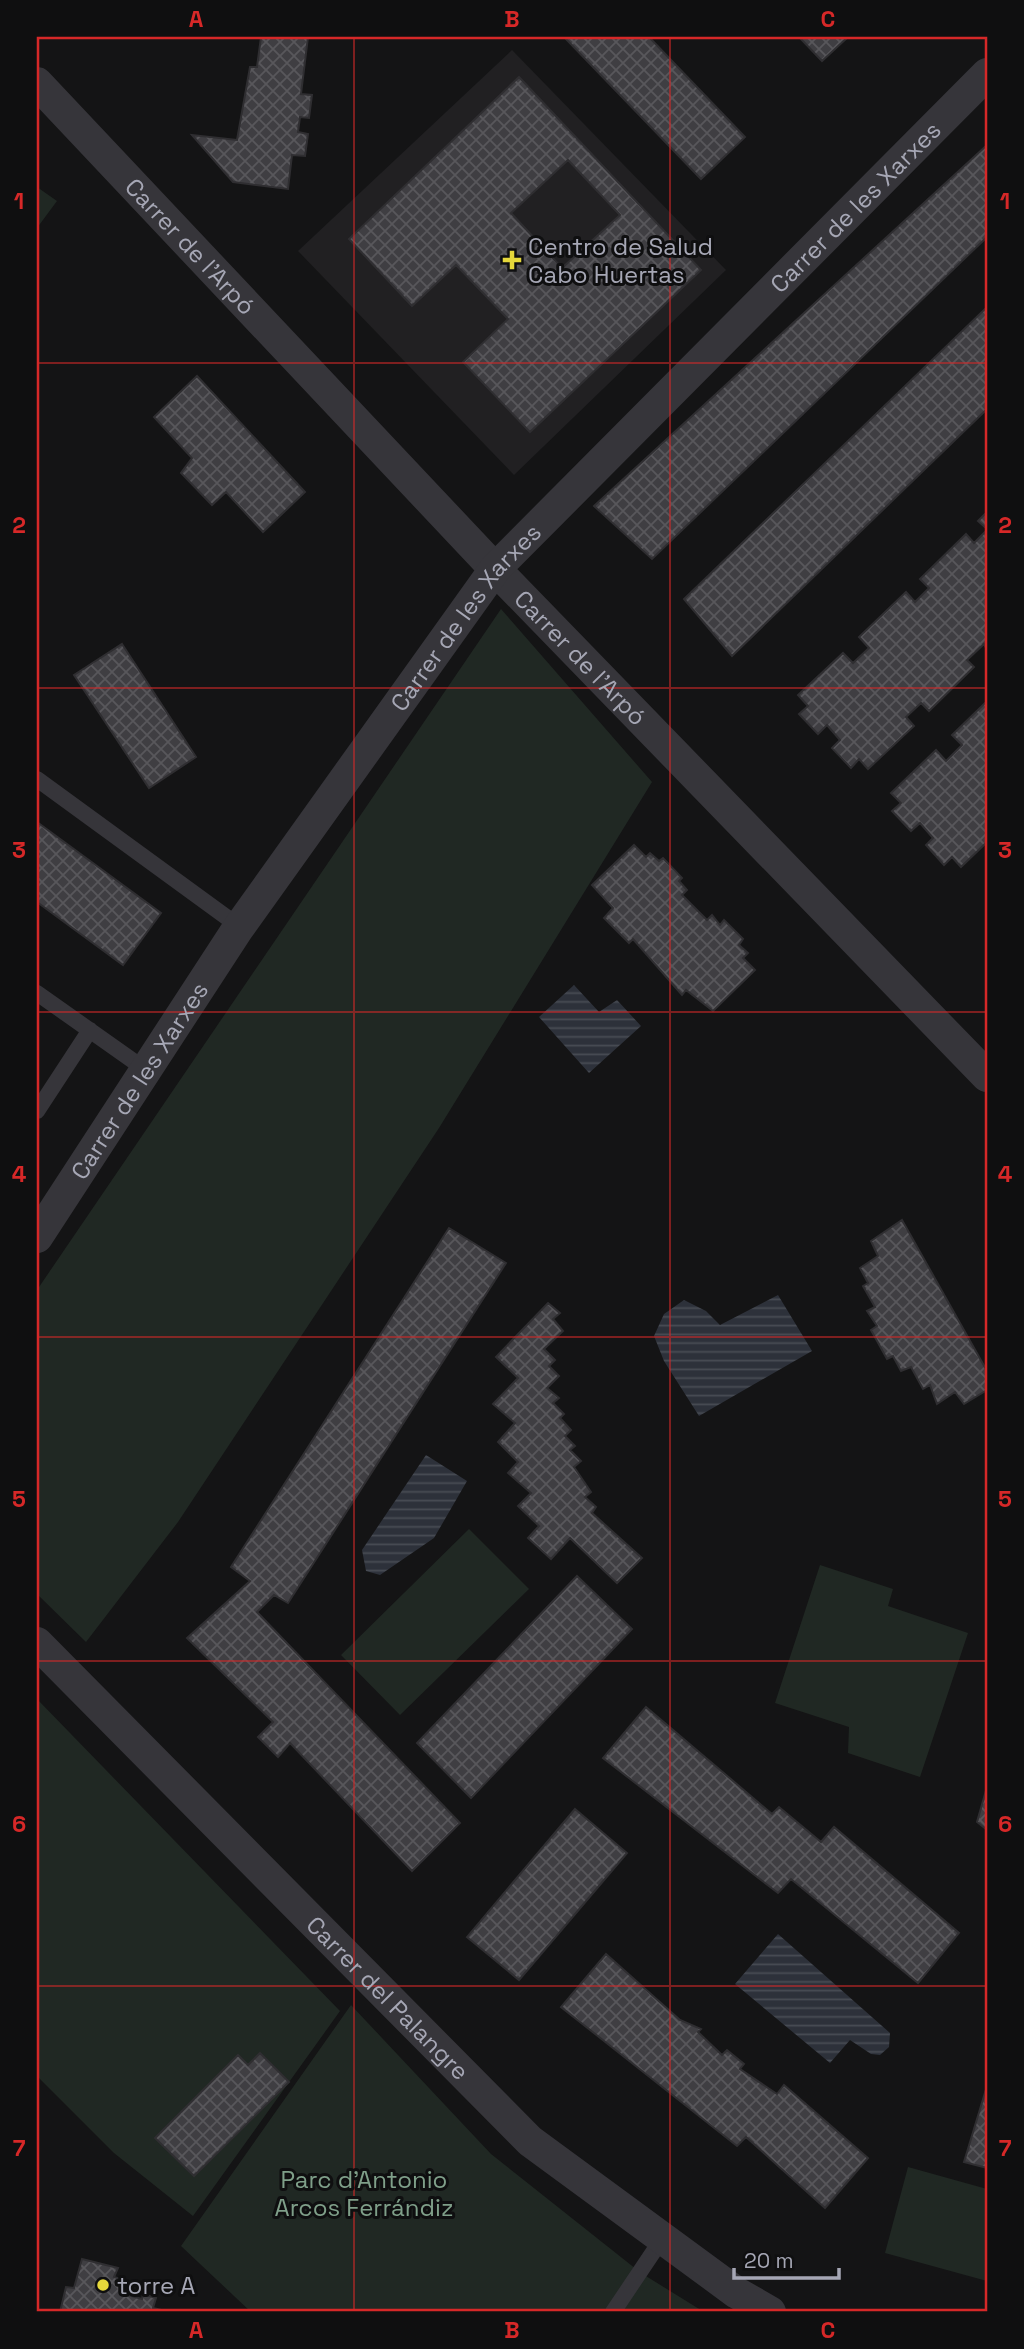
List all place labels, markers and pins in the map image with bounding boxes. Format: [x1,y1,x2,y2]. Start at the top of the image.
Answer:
place label: Centro de Salud Cabo Huertas [528,231,713,290]
marker: Centro de Salud Cabo Huertas [502,250,522,270]
place label: torre A [117,2270,195,2301]
marker: torre A [95,2277,111,2293]

